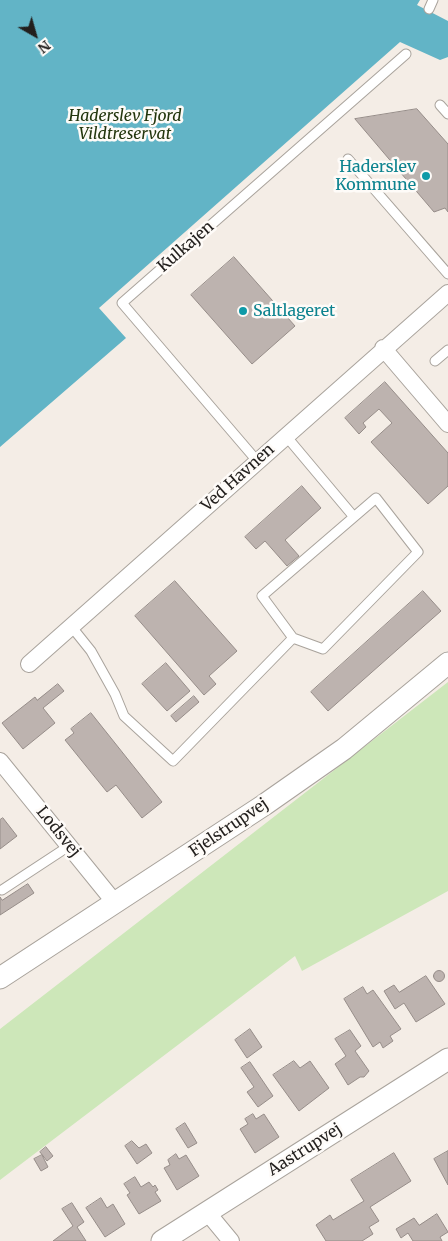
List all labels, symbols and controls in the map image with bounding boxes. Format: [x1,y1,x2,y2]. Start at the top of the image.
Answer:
north arrow [10,10,60,60]
text: N [34,36,54,57]
park label: Haderslev Fjord Vildtreservat [68,106,182,144]
place label: Haderslev Kommune [335,157,416,195]
marker: Haderslev Kommune [420,170,432,182]
street label: Kulkajen [154,217,218,277]
place label: Saltlageret [253,301,335,321]
marker: Saltlageret [237,305,249,317]
street label: Ved Havnen [198,440,278,516]
street label: Fjelstrupvej [186,795,272,861]
street label: Lodsvej [32,803,84,861]
street label: Aastrupvej [265,1120,345,1180]

